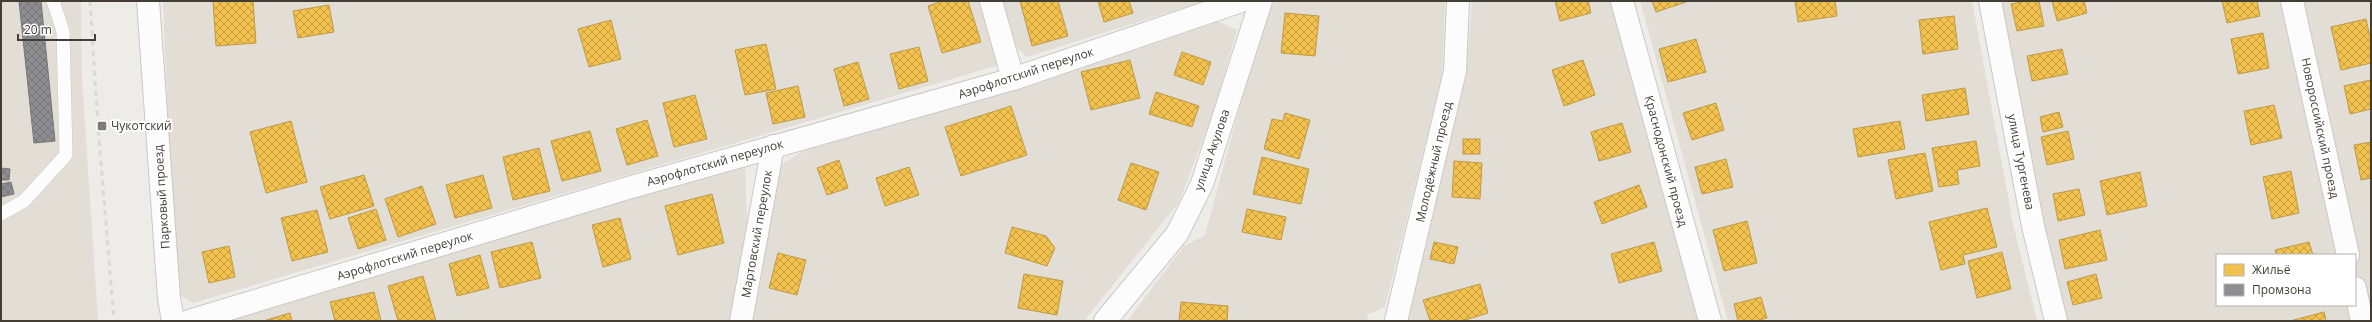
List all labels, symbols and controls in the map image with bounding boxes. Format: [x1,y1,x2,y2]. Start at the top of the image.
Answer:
scale bar [18,16,95,42]
text: 20 m [24,21,52,38]
street label: Аэрофлотский переулок [956,42,1096,102]
street label: Новороссийский проезд [2297,56,2344,200]
street label: Краснодонский проезд [1641,93,1692,229]
street label: Молодёжный проезд [1411,100,1456,224]
street label: улица Акулова [1190,107,1233,193]
street label: улица Тургенева [2004,112,2039,211]
place label: Чукотский [111,117,172,134]
marker: Чукотский [96,120,108,132]
street label: Аэрофлотский переулок [645,135,786,190]
street label: Парковый проезд [149,144,174,250]
street label: Мартовский переулок [737,168,776,299]
street label: Аэрофлотский переулок [335,227,476,284]
legend [2216,254,2356,306]
text: Жильё [2252,261,2291,278]
text: Промзона [2252,281,2311,298]

